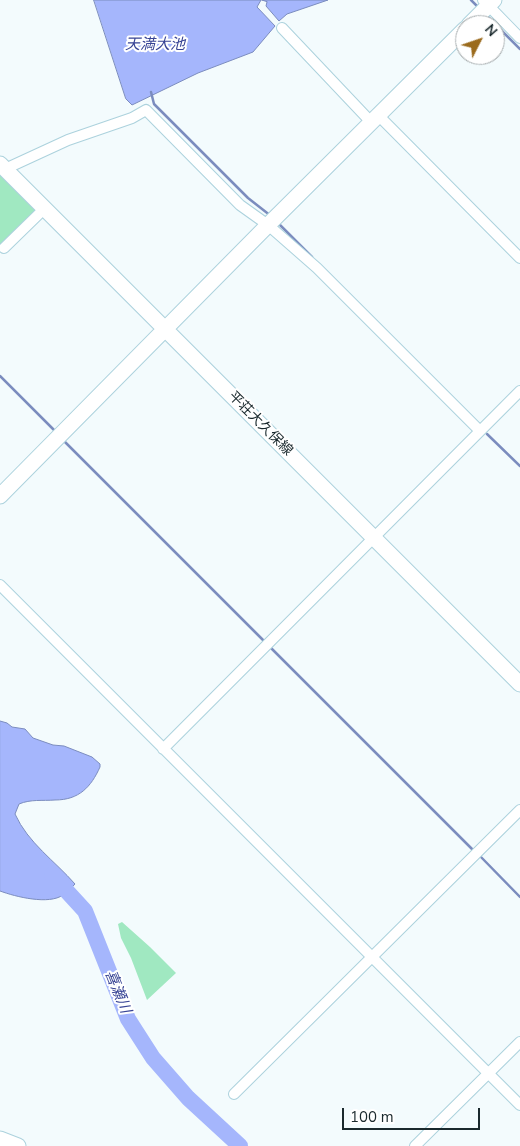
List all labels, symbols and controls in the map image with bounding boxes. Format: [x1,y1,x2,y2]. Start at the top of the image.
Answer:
north arrow [455,15,505,65]
text: N [480,20,502,41]
water label: 天満大池 [125,36,185,54]
street label: 平荘大久保線 [224,388,296,460]
water label: 喜瀬川 [100,968,134,1016]
scale bar [345,1098,482,1130]
text: 100 m [350,1107,394,1127]

